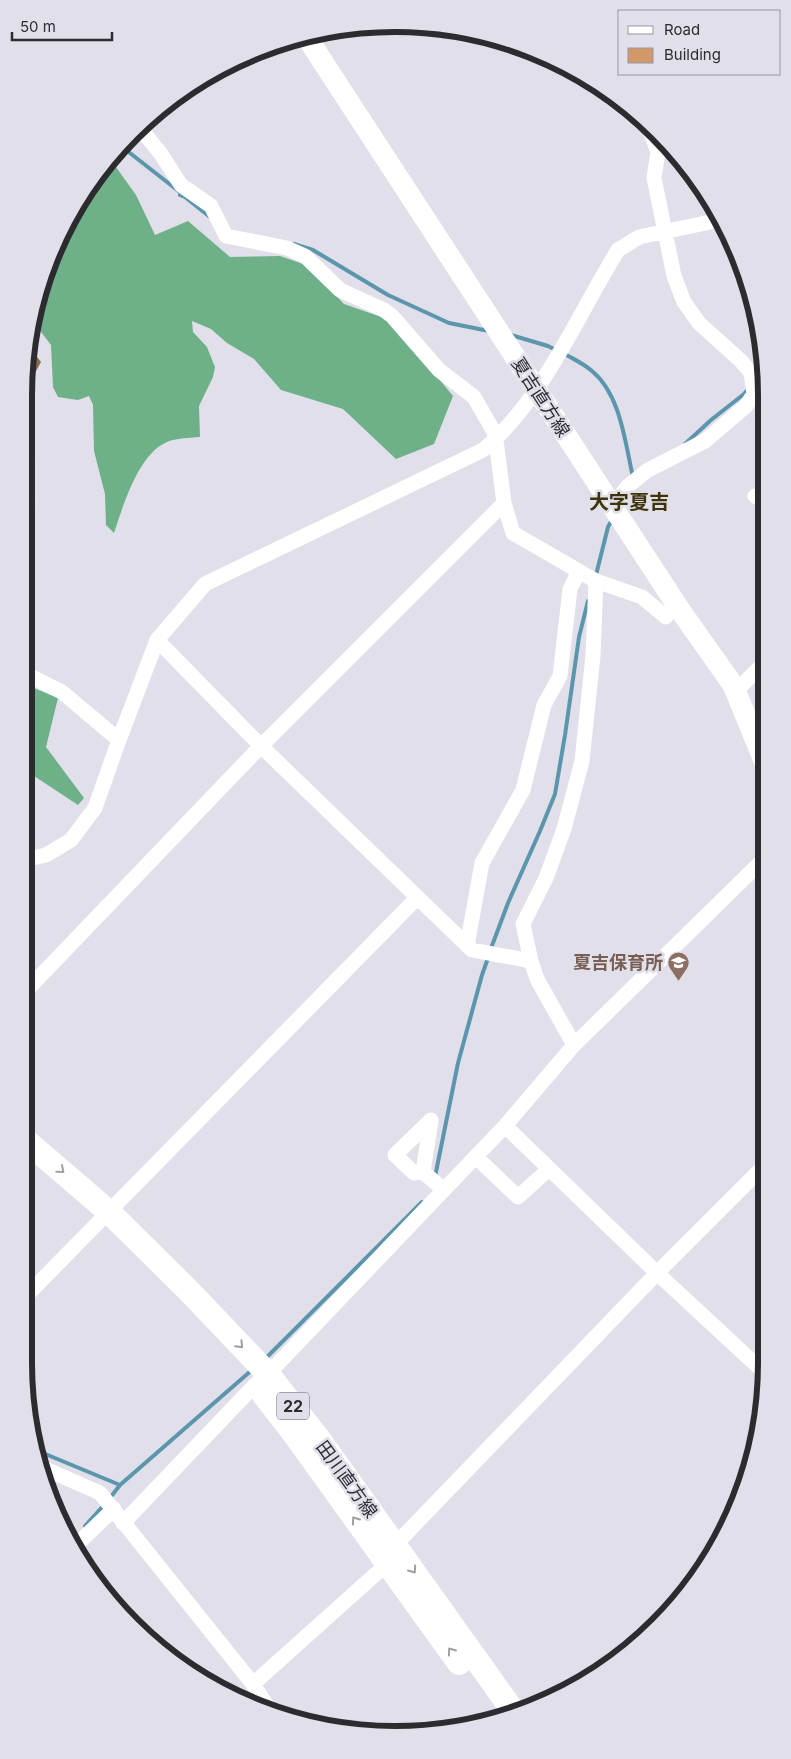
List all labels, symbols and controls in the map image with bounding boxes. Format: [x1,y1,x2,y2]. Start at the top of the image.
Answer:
scale bar [12,10,112,42]
legend [618,10,781,75]
text: 50 m [20,17,56,36]
text: Road [664,20,700,39]
text: Building [664,45,721,64]
street label: 夏吉直方線 [508,354,574,440]
district label: 大字夏吉 [589,490,669,514]
school or university icon: 夏吉保育所 [667,950,691,981]
place label: 夏吉保育所 [573,952,663,973]
one-way arrow [55,1165,64,1174]
one-way arrow [234,1339,243,1348]
road number: 22 [277,1392,309,1420]
street label: 田川直方線 [312,1436,382,1522]
one-way arrow [353,1517,361,1526]
one-way arrow [407,1564,416,1574]
one-way arrow [448,1647,457,1657]

